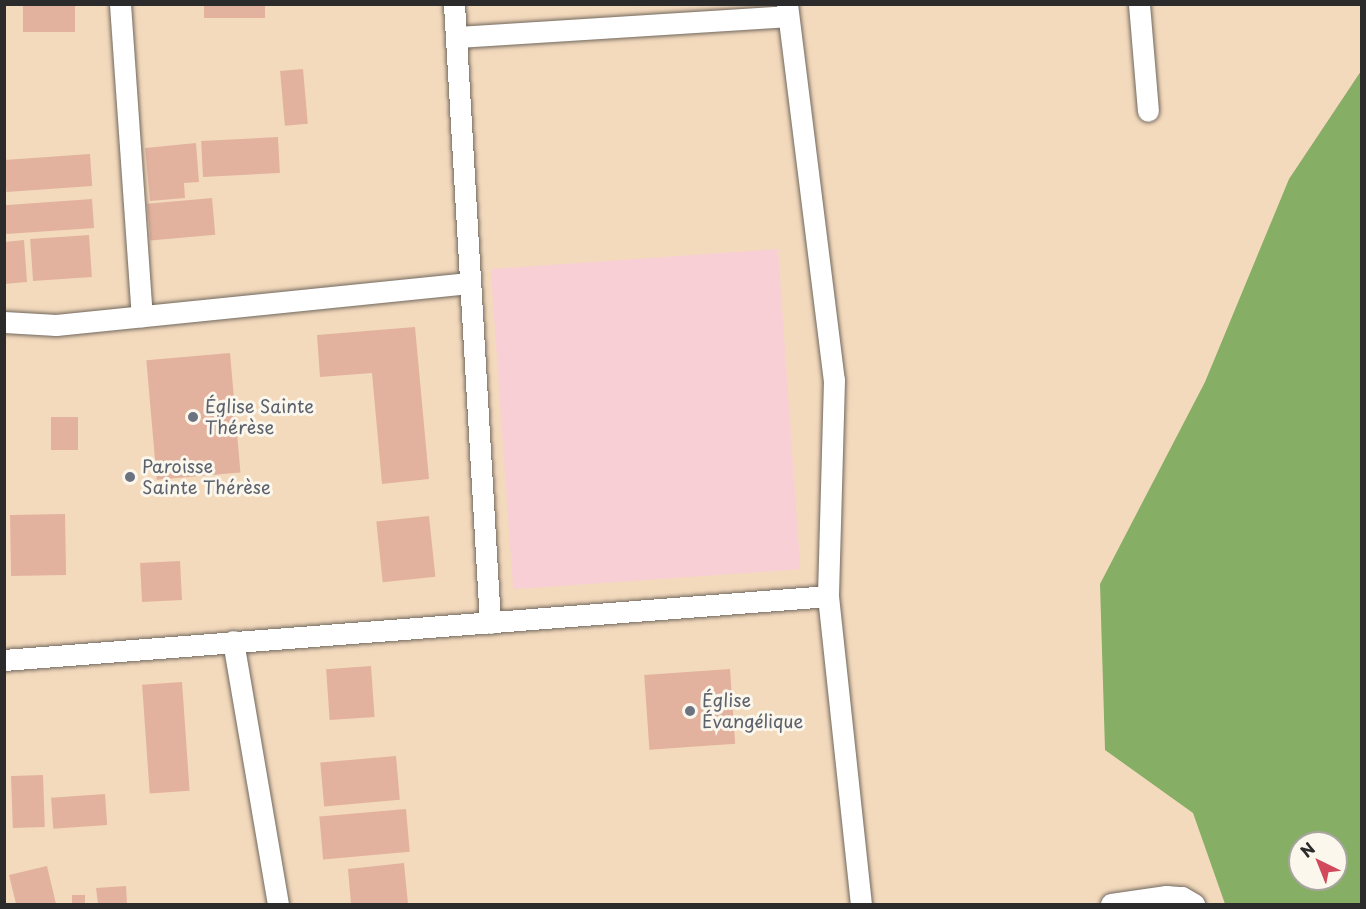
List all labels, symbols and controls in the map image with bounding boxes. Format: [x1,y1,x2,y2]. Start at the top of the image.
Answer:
place label: Église Sainte Thérèse [205,396,315,438]
marker: Église Sainte Thérèse [186,410,200,424]
place label: Paroisse Sainte Thérèse [142,456,272,498]
marker: Paroisse Sainte Thérèse [123,470,137,484]
place label: Église Évangélique [702,690,803,732]
marker: Église Évangélique [683,704,697,718]
north arrow [1288,831,1348,891]
text: N [1294,836,1320,862]

